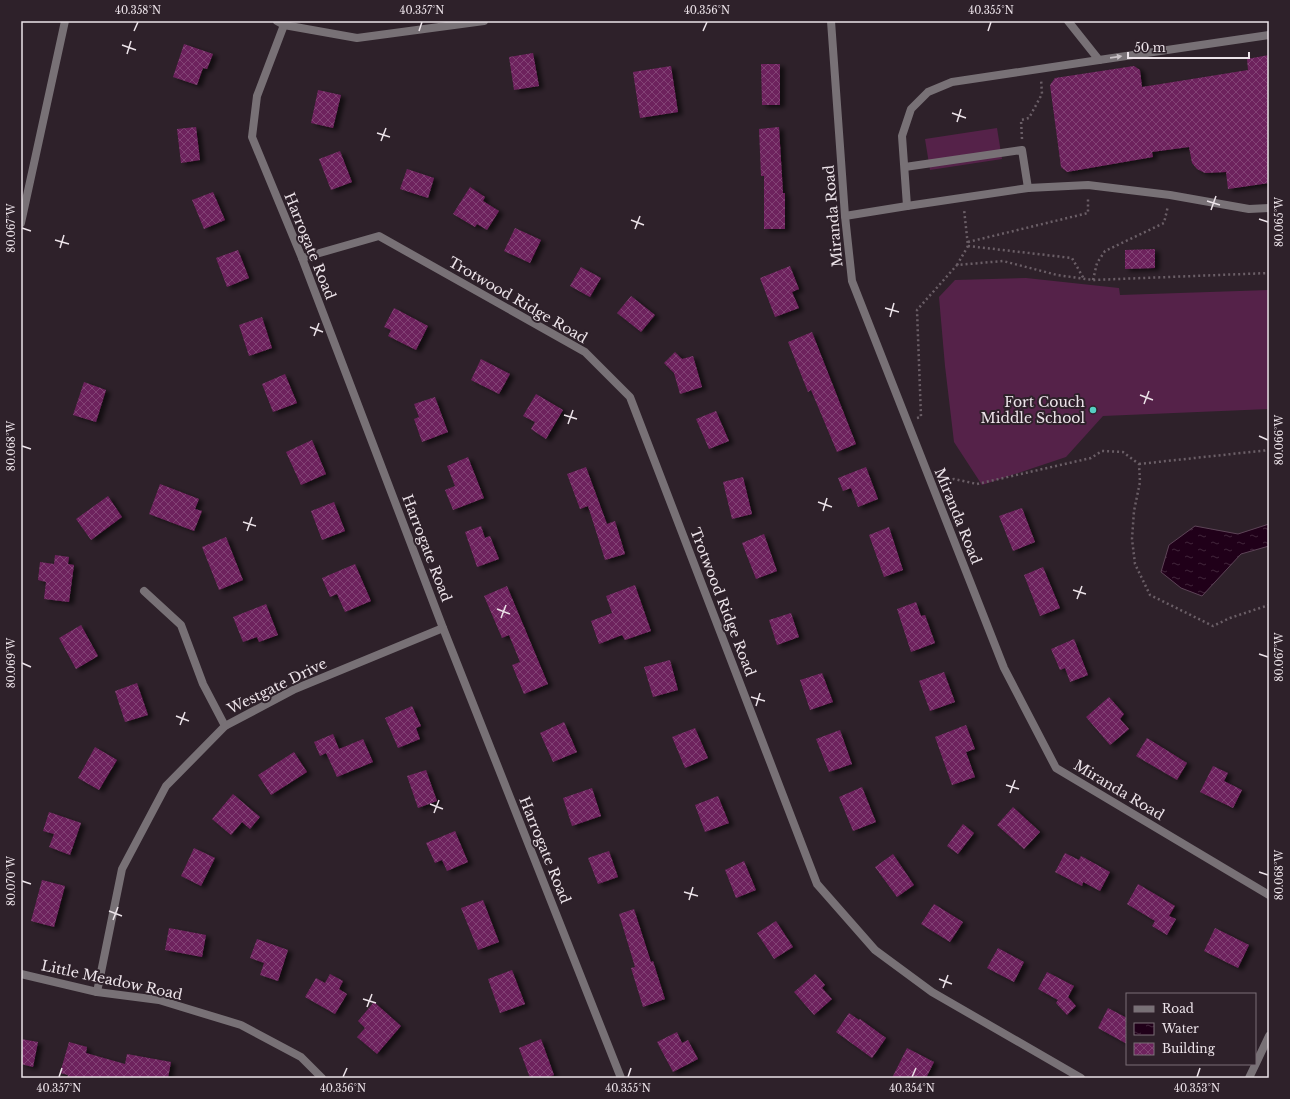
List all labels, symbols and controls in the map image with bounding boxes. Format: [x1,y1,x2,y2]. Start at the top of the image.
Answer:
text: 40.358°N [115,4,161,17]
text: 40.357°N [400,4,444,17]
text: 40.356°N [684,4,730,17]
text: 40.355°N [968,4,1014,17]
scale bar [1128,34,1249,60]
text: 50 m [1134,40,1166,55]
one-way arrow [1110,54,1122,60]
street label: Miranda Road [820,164,846,268]
street label: Harrogate Road [280,190,340,303]
text: 80.065°W [1273,197,1286,247]
text: 80.067°W [5,203,18,253]
street label: Trotwood Ridge Road [445,253,591,347]
place label: Fort Couch Middle School [980,393,1085,427]
marker: Fort Couch Middle School [1088,405,1098,415]
text: 80.066°W [1273,414,1286,465]
text: 80.068°W [5,421,18,471]
street label: Miranda Road [930,465,986,567]
street label: Harrogate Road [398,492,456,605]
street label: Trotwood Ridge Road [686,525,760,679]
text: 80.067°W [1273,632,1286,682]
text: 80.069°W [5,637,18,688]
street label: Westgate Drive [223,654,330,718]
street label: Miranda Road [1070,756,1168,824]
street label: Harrogate Road [515,794,575,907]
text: 80.068°W [1273,850,1286,900]
text: 80.070°W [5,856,18,906]
street label: Little Meadow Road [40,956,185,1004]
legend [1126,993,1256,1065]
text: Road [1162,1001,1194,1016]
text: Water [1161,1021,1199,1036]
text: Building [1162,1041,1216,1056]
text: 40.357°N [37,1082,81,1095]
text: 40.356°N [320,1082,366,1095]
text: 40.355°N [605,1082,651,1095]
text: 40.354°N [889,1082,935,1095]
text: 40.353°N [1174,1082,1220,1095]

